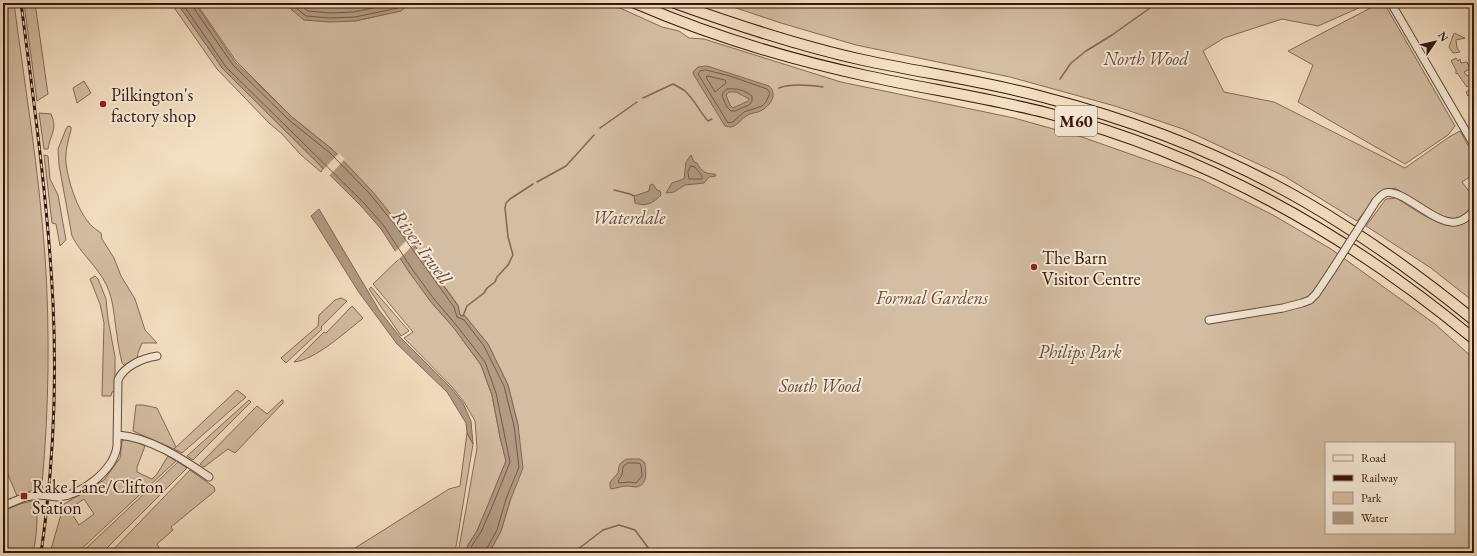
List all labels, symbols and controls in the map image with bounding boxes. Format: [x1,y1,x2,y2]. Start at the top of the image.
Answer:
north arrow [1415,22,1455,62]
text: N [1435,29,1452,44]
park label: North Wood [1102,47,1189,70]
place label: Pilkington's factory shop [111,83,196,127]
marker: Pilkington's factory shop [98,99,108,109]
road number: M60 [1055,106,1097,136]
water label: River Irwell [386,205,458,290]
park label: Waterdale [593,206,666,229]
place label: The Barn Visitor Centre [1042,246,1141,290]
marker: The Barn Visitor Centre [1029,262,1039,272]
park label: Formal Gardens [875,286,989,309]
park label: Philips Park [1038,340,1122,364]
park label: South Wood [778,374,862,397]
legend [1325,442,1455,534]
text: Road [1361,450,1387,466]
text: Railway [1361,470,1399,486]
place label: Rake Lane/Clifton Station [32,475,164,519]
text: Park [1361,490,1382,506]
marker: Rake Lane/Clifton Station [19,491,29,501]
text: Water [1361,510,1388,526]

